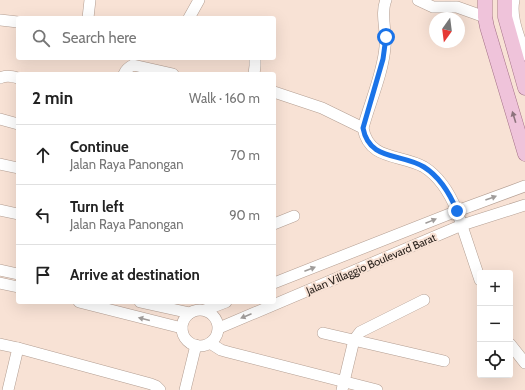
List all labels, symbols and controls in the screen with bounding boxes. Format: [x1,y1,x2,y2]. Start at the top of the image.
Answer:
north arrow [429,12,465,48]
search box [16,16,276,60]
icon: search [30,27,52,49]
route start [377,28,395,46]
text: Search here [62,29,137,47]
text: 2 min [32,88,73,108]
text: Walk · 160 m [189,90,260,106]
one-way arrow [511,110,517,122]
text: Continue [70,138,129,156]
icon: ahead [32,144,54,166]
text: 70 m [230,147,260,163]
text: Jalan Raya Panongan [70,156,184,172]
one-way arrow [486,195,498,201]
text: Turn left [70,198,124,216]
route end [448,202,466,220]
icon: left [32,204,54,226]
text: 90 m [229,207,260,223]
text: Jalan Raya Panongan [70,216,184,232]
one-way arrow [426,218,438,224]
street label: Jalan Villaggio Boulevard Barat [303,230,438,298]
icon: arrive [32,264,54,286]
one-way arrow [305,265,317,271]
text: Arrive at destination [70,266,200,284]
map controls [477,270,513,378]
button: + [477,270,513,306]
button: − [477,306,513,342]
one-way arrow [239,314,251,320]
one-way arrow [138,315,151,321]
button: locate [477,342,513,378]

